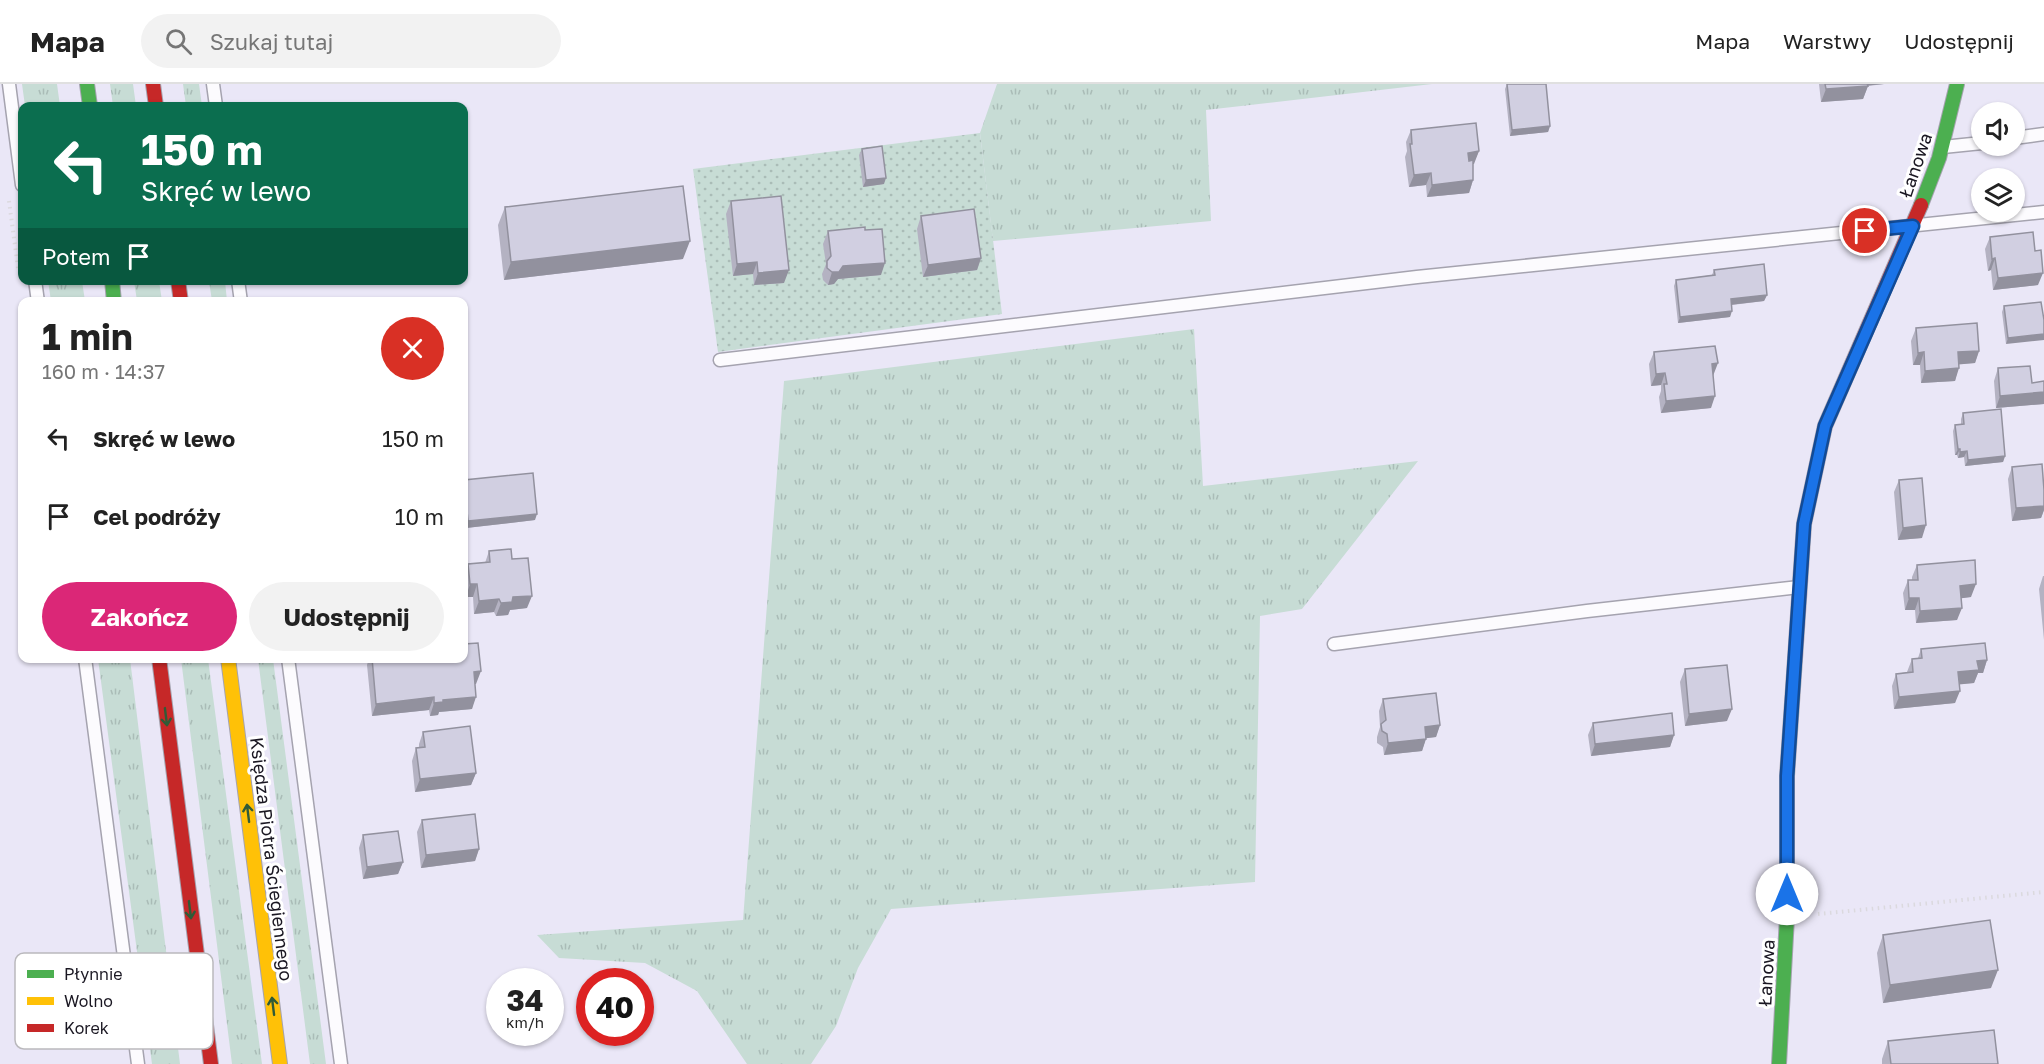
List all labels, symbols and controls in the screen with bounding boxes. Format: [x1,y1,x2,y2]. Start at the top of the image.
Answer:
search box [141,14,561,68]
text: Mapa [30,25,105,58]
icon: search [162,25,195,58]
text: Szukaj tutaj [210,28,333,55]
text: Mapa [1695,28,1750,54]
text: Warstwy [1783,28,1871,54]
text: Udostępnij [1904,28,2014,54]
map controls [1971,102,2025,222]
button: sound [1971,102,2025,156]
text: 150 m [141,124,263,174]
icon: left [42,126,120,204]
street label: Łanowa [1894,130,1936,200]
button: layers [1971,168,2025,222]
text: Skręć w lewo [141,175,311,207]
pin [1839,205,1890,256]
icon: arrive [1848,214,1881,247]
icon: arrive [122,240,155,273]
text: Potem [42,243,110,270]
text: 1 min [42,315,133,358]
button: close [381,317,444,380]
text: 160 m · 14:37 [42,359,165,383]
icon: left [42,422,75,455]
text: Skręć w lewo [93,425,235,452]
text: 150 m [382,425,444,452]
icon: arrive [42,500,75,533]
text: Cel podróży [93,503,221,530]
text: 10 m [395,503,444,530]
button: Zakończ [42,582,237,651]
button: Udostępnij [249,582,444,651]
one-way arrow [161,706,172,726]
street label: Księdza Piotra Ściegiennego [246,736,298,982]
one-way arrow [242,803,253,823]
position arrow [1755,862,1819,926]
one-way arrow [185,900,196,919]
street label: Łanowa [1753,939,1779,1007]
legend [15,953,213,1049]
text: Płynnie [64,964,122,984]
speed limit sign: 40 [576,968,654,1046]
text: 34 [506,982,544,1018]
text: Wolno [64,991,113,1011]
one-way arrow [267,997,278,1016]
text: km/h [506,1013,544,1031]
text: Korek [64,1018,109,1038]

